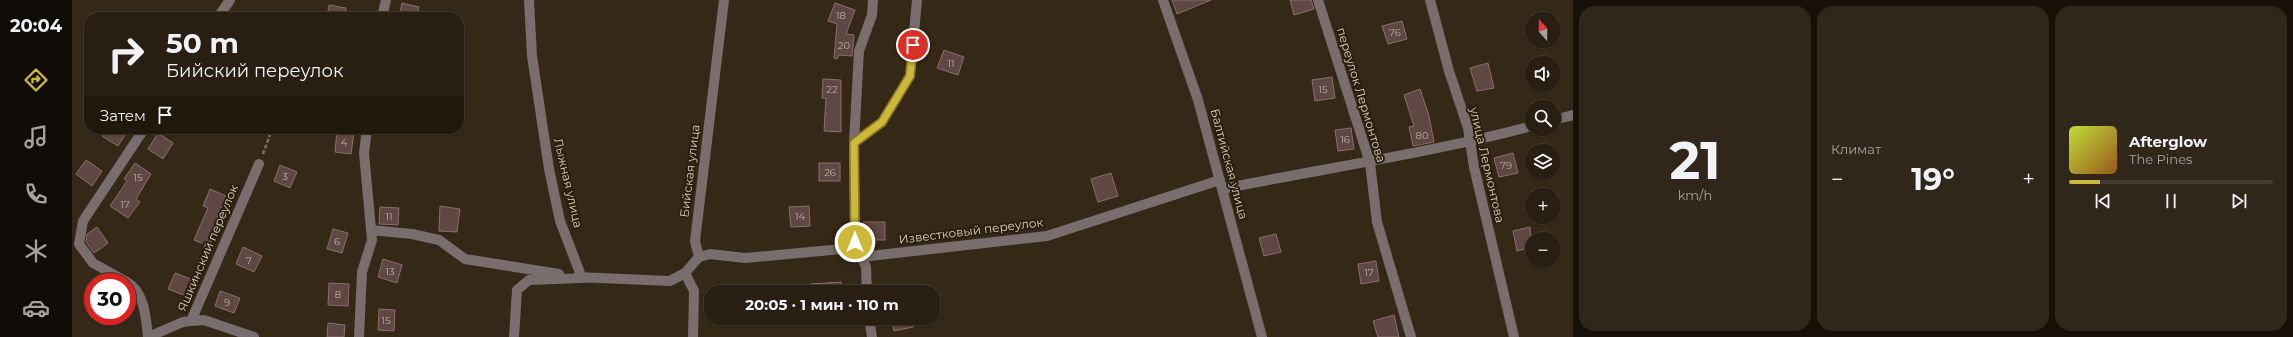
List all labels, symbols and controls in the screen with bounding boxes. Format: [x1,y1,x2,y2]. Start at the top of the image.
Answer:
house number: 18 [836,9,846,22]
north arrow [1525,12,1561,48]
map controls [1525,12,1561,268]
text: 20:04 [10,15,62,37]
text: 50 m [166,26,239,60]
street label: переулок Лермонтова [1334,26,1389,164]
house number: 76 [1389,26,1401,39]
icon: right [100,28,152,80]
pin [896,28,930,62]
icon: arrive [902,34,924,56]
house number: 20 [838,39,851,52]
button: sound [1525,56,1561,92]
house number: 11 [947,57,955,70]
text: Бийский переулок [166,60,343,82]
icon: directions [22,66,50,94]
house number: 22 [826,83,838,96]
house number: 15 [1318,83,1328,96]
button: search [1525,100,1561,136]
icon: arrive [154,104,176,126]
street label: улица Лермонтова [1467,105,1508,224]
text: Затем [100,106,146,125]
street label: Балтийская улица [1207,107,1251,221]
icon: music [22,123,50,151]
street label: Бийская улица [676,124,703,218]
house number: 80 [1416,129,1429,142]
text: 21 [1669,129,1721,192]
text: Afterglow [2129,132,2207,151]
house number: 16 [1340,133,1350,146]
house number: 4 [341,136,348,149]
street label: Лыжная улица [551,137,586,229]
text: Климат [1831,141,1881,157]
button: layers [1525,144,1561,180]
text: The Pines [2129,151,2192,167]
house number: 79 [1500,159,1512,172]
text: 19° [1911,161,1955,198]
house number: 26 [824,166,836,179]
text: − [1831,166,1844,193]
text: + [2022,166,2035,193]
house number: 3 [282,170,288,183]
house number: 15 [133,171,143,184]
icon: phone [22,180,50,208]
street label: Яшкинский переулок [174,182,241,313]
text: km/h [1678,187,1712,203]
button: + [1525,188,1561,224]
icon: previous [2092,190,2114,212]
icon: pause [2160,190,2182,212]
icon: next [2228,190,2250,212]
house number: 17 [120,198,130,211]
house number: 11 [385,210,393,223]
house number: 14 [795,210,805,223]
street label: Известковый переулок [898,214,1044,247]
position arrow [834,221,876,263]
button: − [1525,232,1561,268]
house number: 6 [334,235,340,248]
icon: climate [22,237,50,265]
house number: 7 [246,254,252,267]
house number: 13 [385,265,395,278]
house number: 17 [1364,266,1374,279]
speed limit sign: 30 [84,273,136,325]
house number: 8 [335,288,341,301]
icon: car [22,294,50,322]
text: 20:05 · 1 мин · 110 m [745,295,899,314]
house number: 9 [224,296,230,309]
house number: 15 [381,314,391,327]

